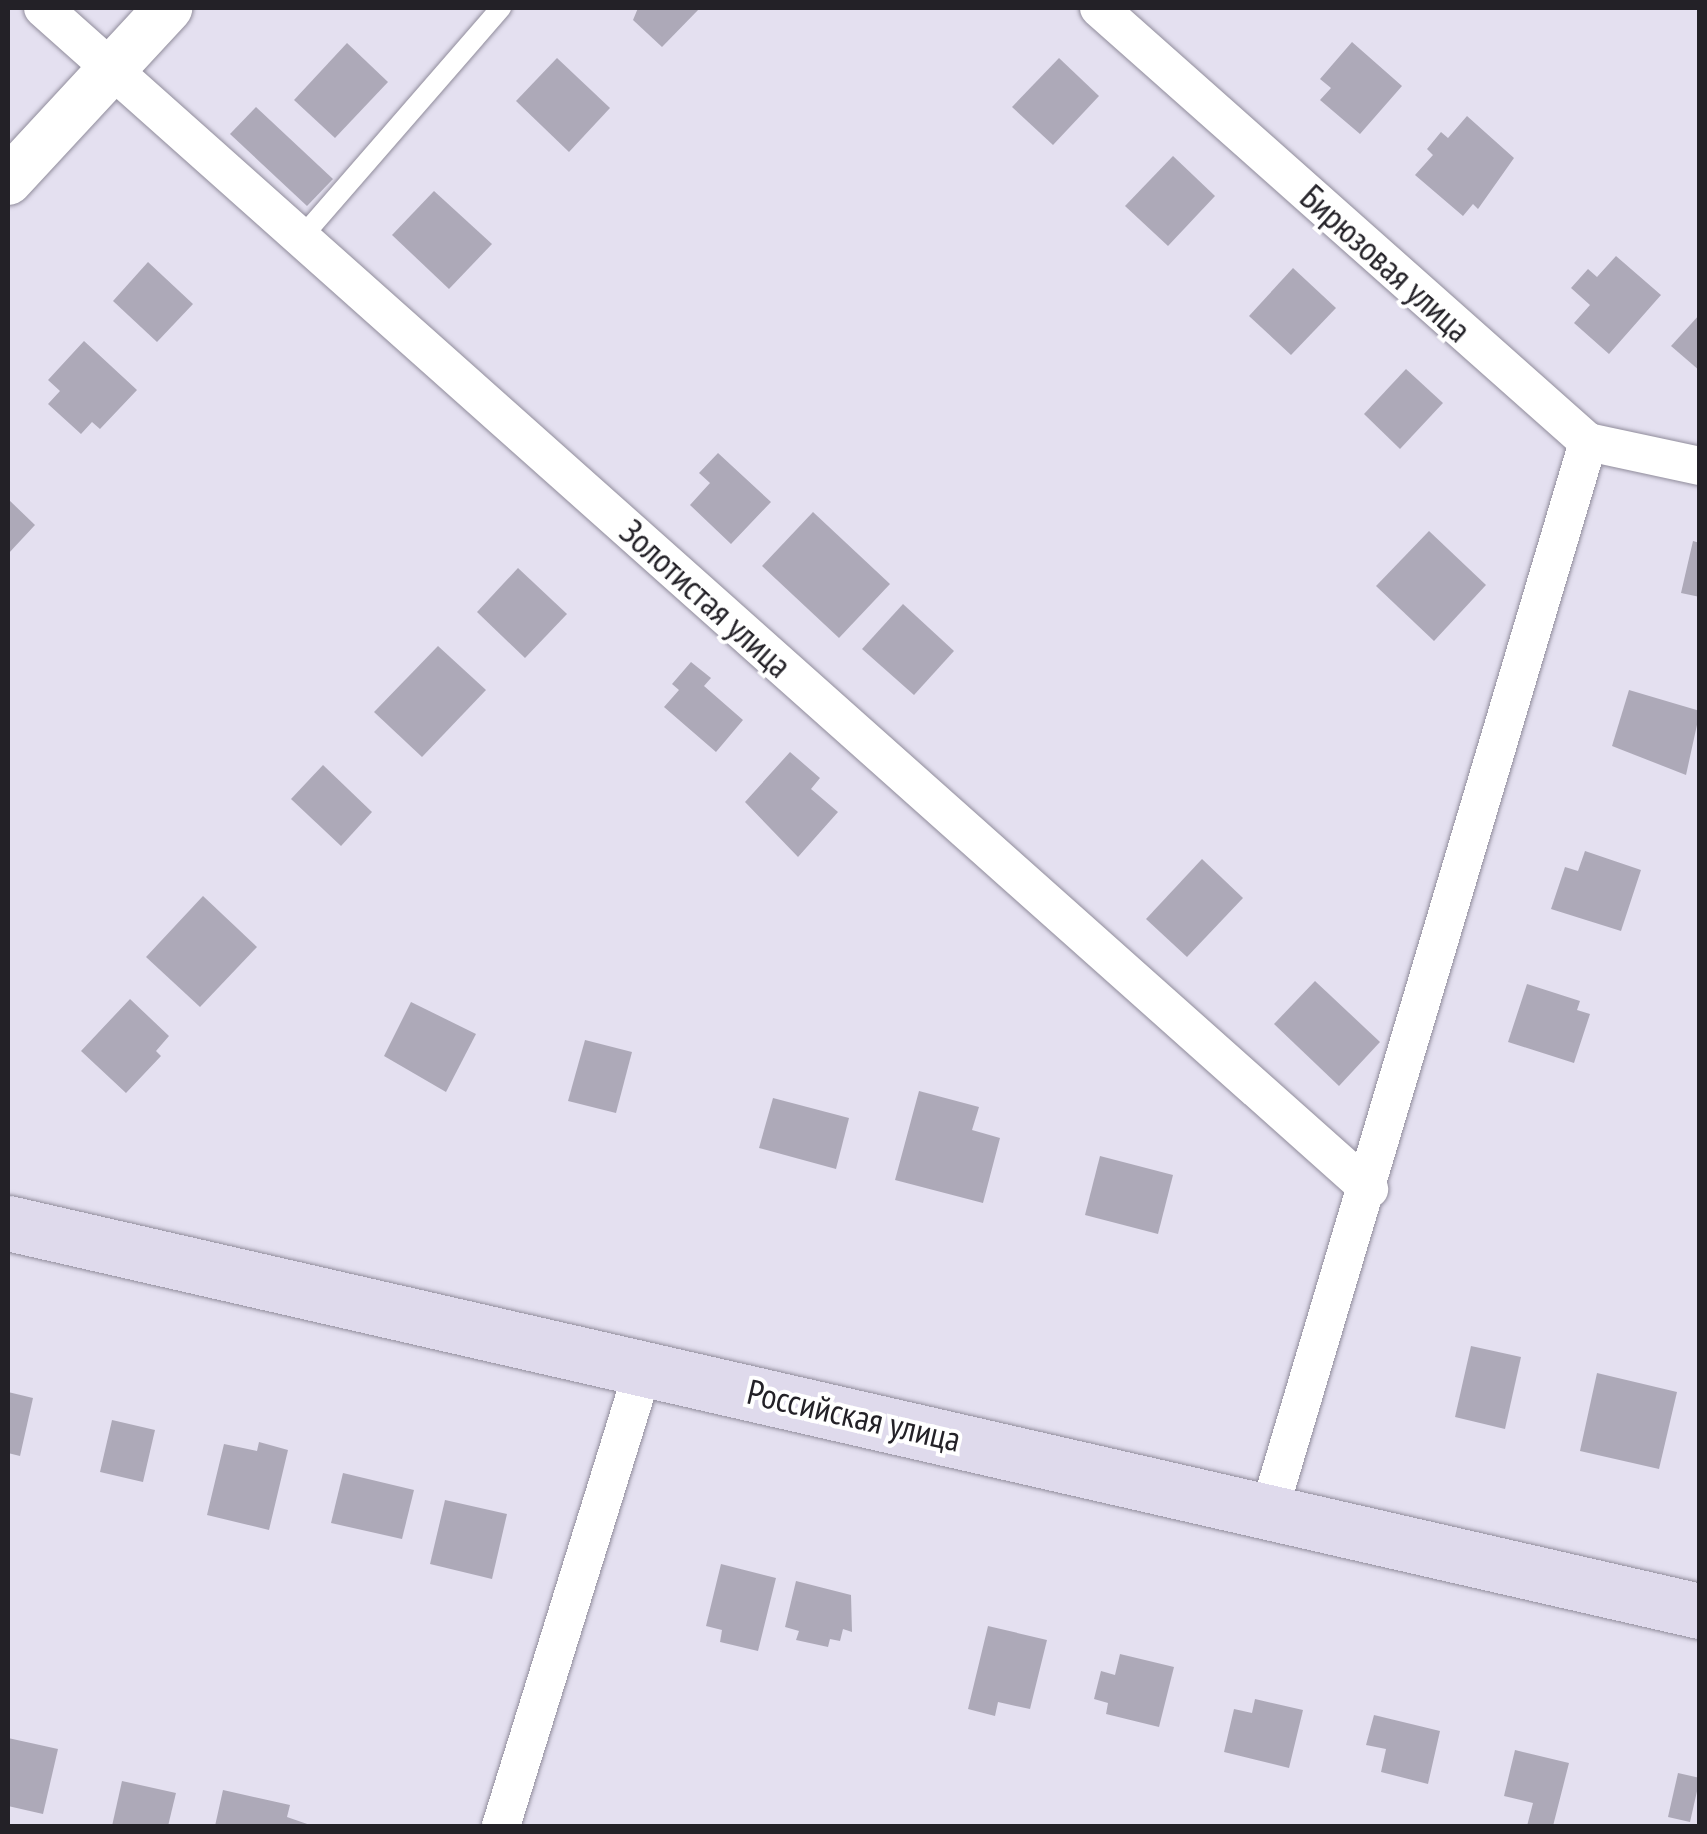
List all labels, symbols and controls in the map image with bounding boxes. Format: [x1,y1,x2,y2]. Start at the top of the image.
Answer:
street label: Бирюзовая улица [1292,176,1480,350]
street label: Золотистая улица [612,510,800,686]
street label: Российская улица [743,1370,965,1460]

